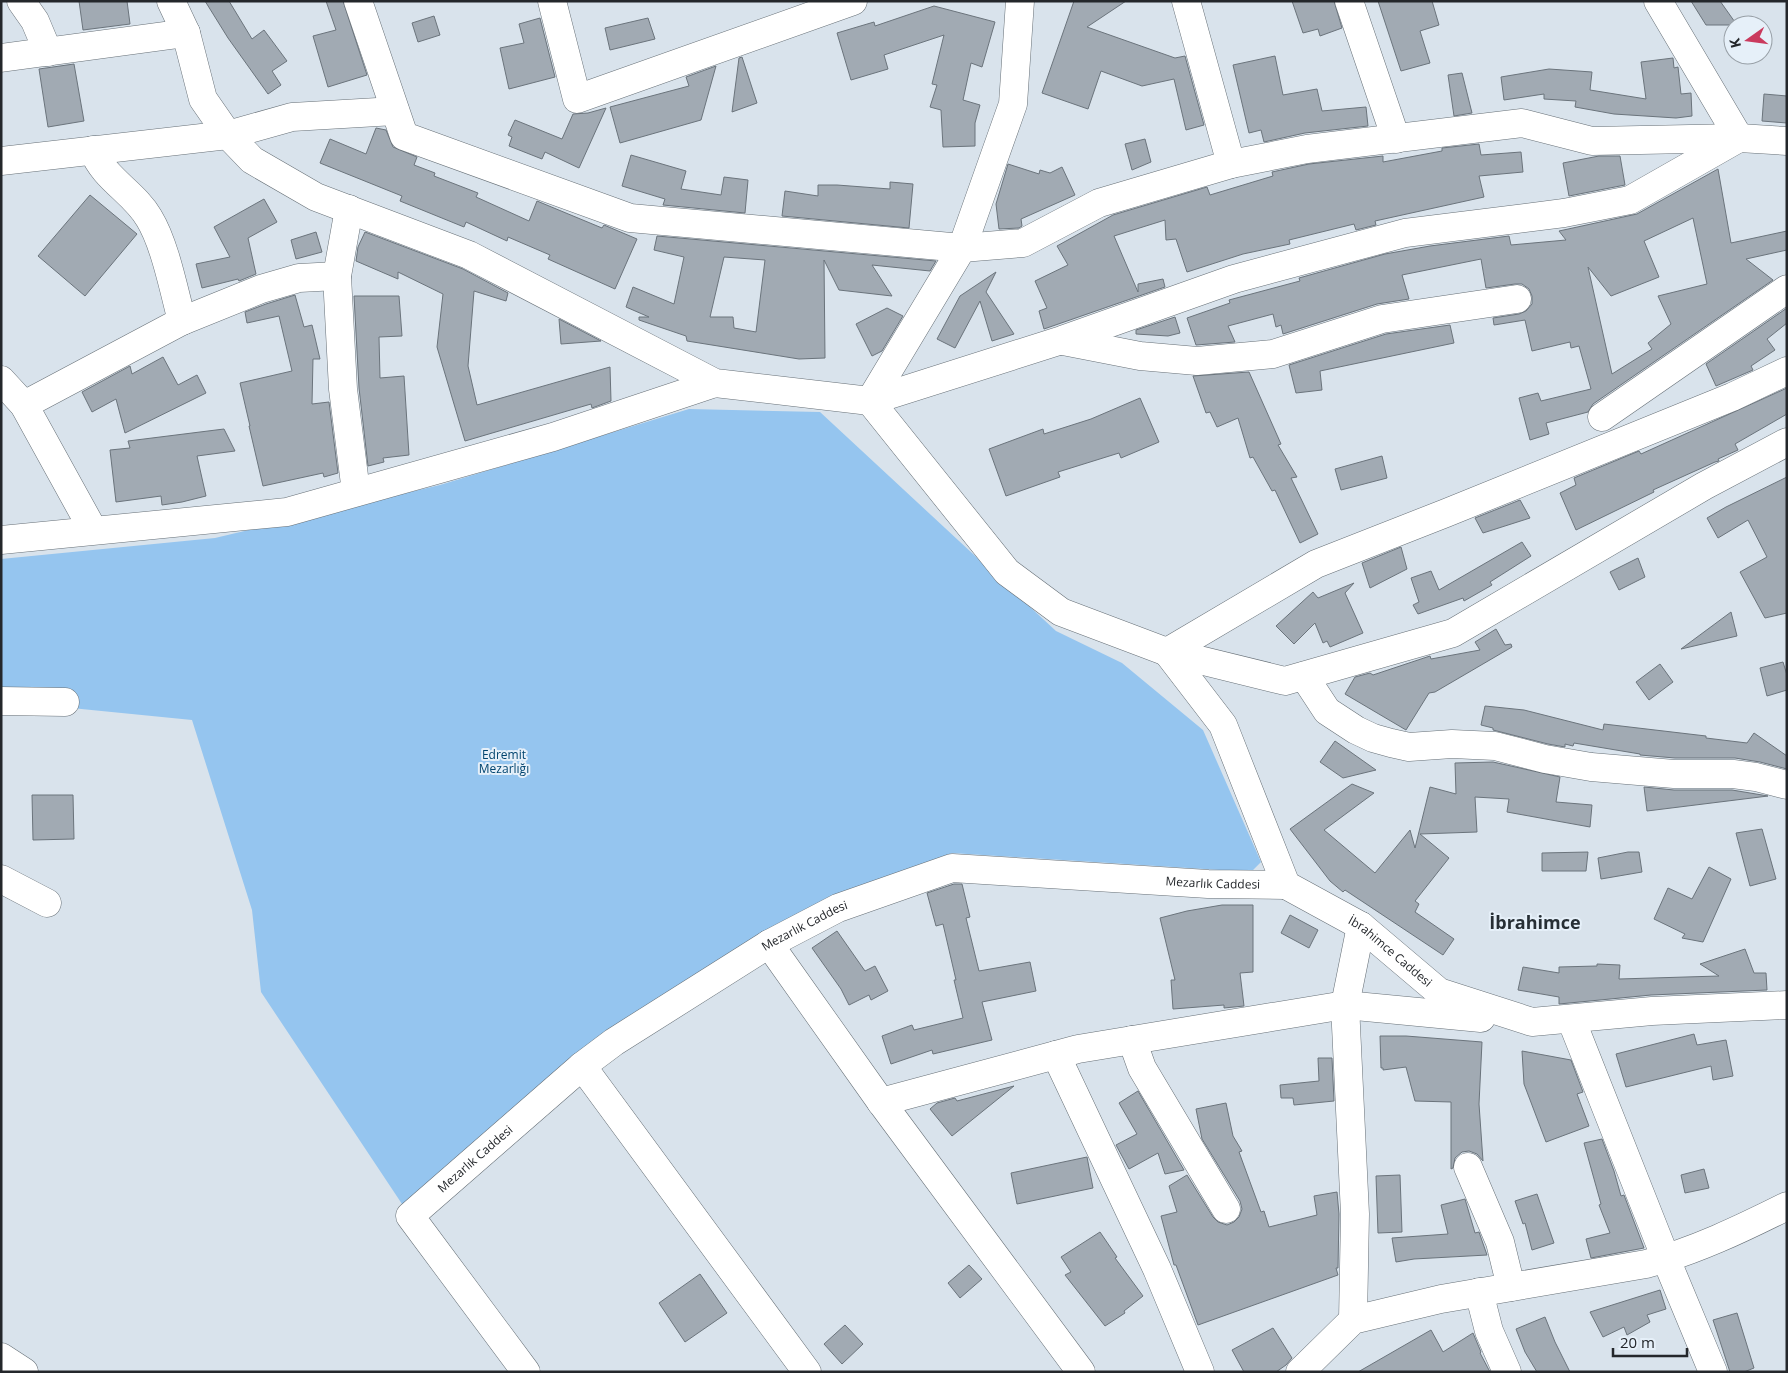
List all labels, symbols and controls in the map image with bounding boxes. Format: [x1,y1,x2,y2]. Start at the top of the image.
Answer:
north arrow [1723,15,1773,65]
text: K [1724,36,1745,50]
park label: Edremit Mezarlığı [479,746,529,777]
street label: Mezarlık Caddesi [1165,872,1260,893]
street label: Mezarlık Caddesi [758,896,850,955]
district label: İbrahimce [1489,910,1581,934]
street label: İbrahimce Caddesi [1345,912,1436,991]
street label: Mezarlık Caddesi [434,1121,516,1196]
scale bar [1613,1326,1687,1358]
text: 20 m [1620,1332,1655,1352]

